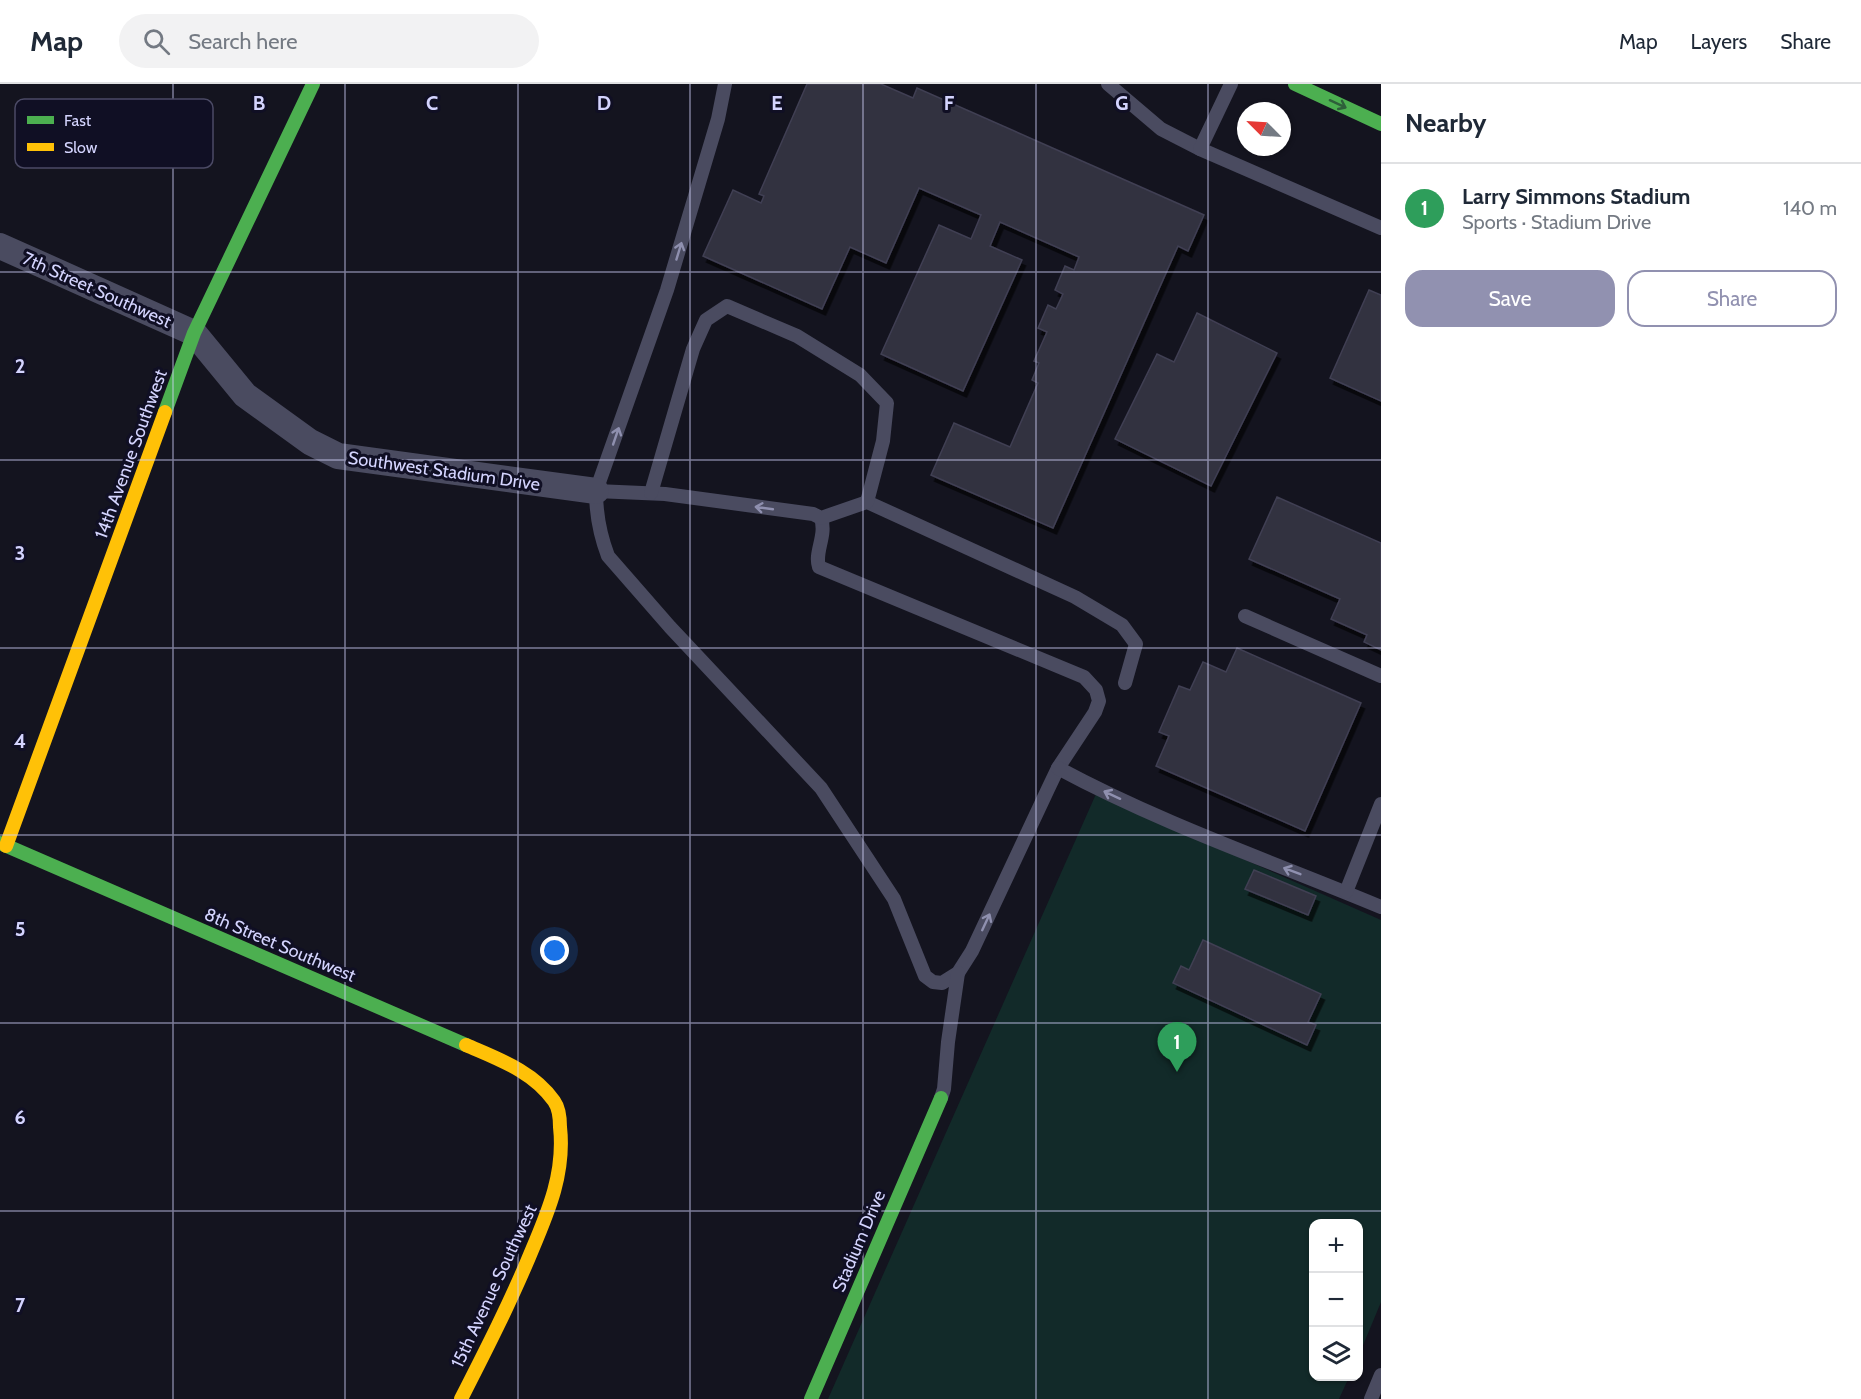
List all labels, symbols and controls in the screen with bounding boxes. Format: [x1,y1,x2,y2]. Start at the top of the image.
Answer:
search box [119,14,539,68]
text: Map [30,24,83,58]
icon: search [140,25,173,58]
text: Search here [188,28,297,55]
text: Map [1619,29,1658,54]
text: Layers [1691,29,1747,54]
text: Share [1780,29,1831,54]
text: B [253,91,265,115]
text: C [426,91,438,115]
text: D [597,91,611,115]
text: E [771,91,783,115]
text: F [944,91,955,115]
text: G [1115,91,1129,115]
legend [15,99,213,168]
one-way arrow [1328,99,1346,110]
north arrow [1237,102,1291,156]
text: Nearby [1405,107,1486,139]
text: Fast [64,111,92,130]
text: Slow [64,138,98,157]
text: Larry Simmons Stadium [1462,183,1690,210]
text: 1 [1421,196,1428,220]
text: 140 m [1783,196,1837,220]
text: Sports · Stadium Drive [1462,210,1651,234]
one-way arrow [674,242,685,261]
street label: 7th Street Southwest [19,247,175,333]
button: Save [1405,270,1615,327]
button: Share [1627,270,1837,327]
text: 2 [15,354,25,378]
street label: 14th Avenue Southwest [90,366,172,542]
one-way arrow [611,427,622,446]
street label: Southwest Stadium Drive [347,447,541,495]
one-way arrow [755,502,774,513]
text: 3 [15,541,25,565]
text: 4 [14,729,26,753]
one-way arrow [1104,789,1122,800]
one-way arrow [1283,865,1302,876]
street label: 8th Street Southwest [201,903,359,987]
one-way arrow [980,913,992,931]
text: 5 [15,917,25,941]
your location [540,936,569,965]
pin: 1 [1158,1022,1196,1072]
text: 6 [14,1105,26,1129]
street label: Stadium Drive [828,1187,890,1295]
street label: 15th Avenue Southwest [446,1201,542,1371]
map controls [1309,1219,1363,1381]
button: + [1309,1219,1363,1273]
button: − [1309,1273,1363,1327]
text: 7 [15,1293,26,1317]
button: layers [1309,1327,1363,1381]

